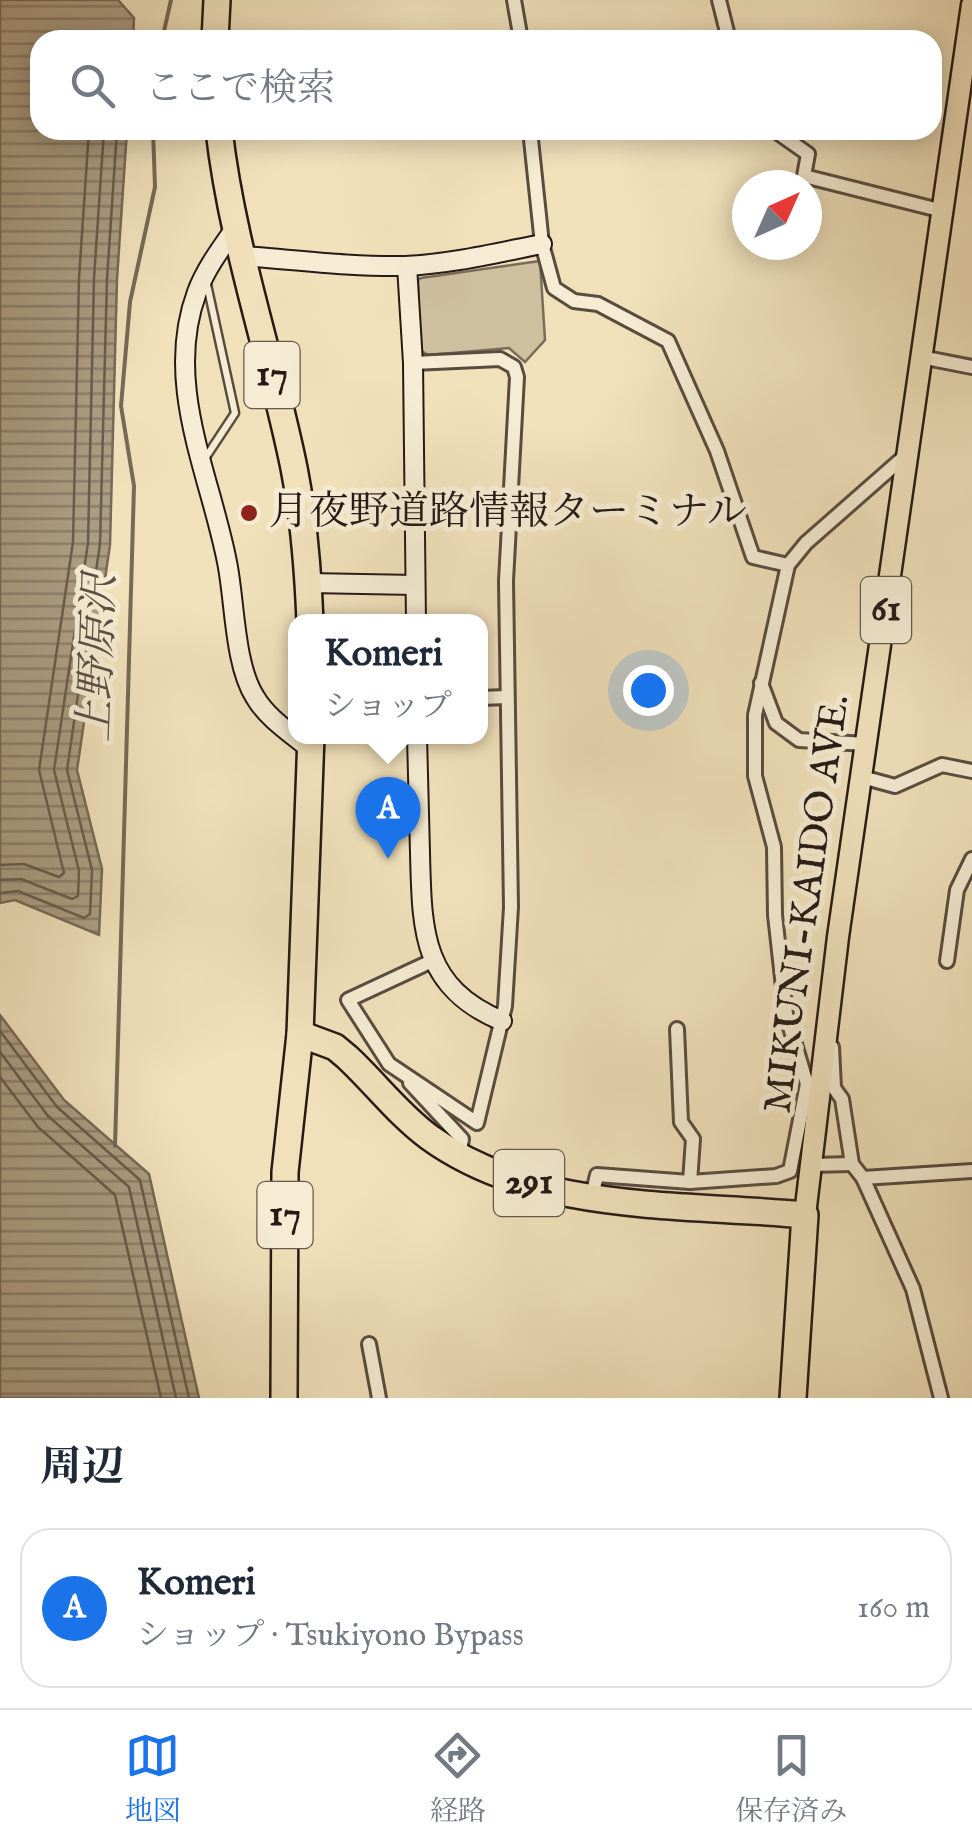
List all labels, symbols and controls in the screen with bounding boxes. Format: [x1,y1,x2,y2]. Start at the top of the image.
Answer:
search box [30,30,942,140]
icon: search [65,58,120,113]
text: ここで検索 [145,66,335,114]
north arrow [732,170,822,260]
road number: 17 [244,342,300,408]
place label: 月夜野道路情報ターミナル [269,488,747,539]
marker: 月夜野道路情報ターミナル [238,502,260,524]
water label: 上野原沢 [70,568,129,743]
road number: 61 [861,577,911,643]
popup [288,614,488,744]
text: Komeri [324,631,443,679]
your location [623,665,674,716]
text: ショップ [324,687,452,728]
street label: MIKUNI-KAIDO AVE. [753,691,863,1117]
pin: A [356,776,420,859]
road number: 291 [494,1150,564,1216]
road number: 17 [258,1182,312,1248]
text: 周辺 [40,1442,124,1495]
text: Komeri [137,1560,256,1608]
text: A [64,1588,85,1629]
text: 160 m [857,1588,930,1629]
text: ショップ · Tsukiyono Bypass [137,1616,524,1657]
tab: 地図 [125,1728,181,1830]
tab: 経路 [430,1728,486,1830]
tab: 保存済み [735,1728,847,1830]

